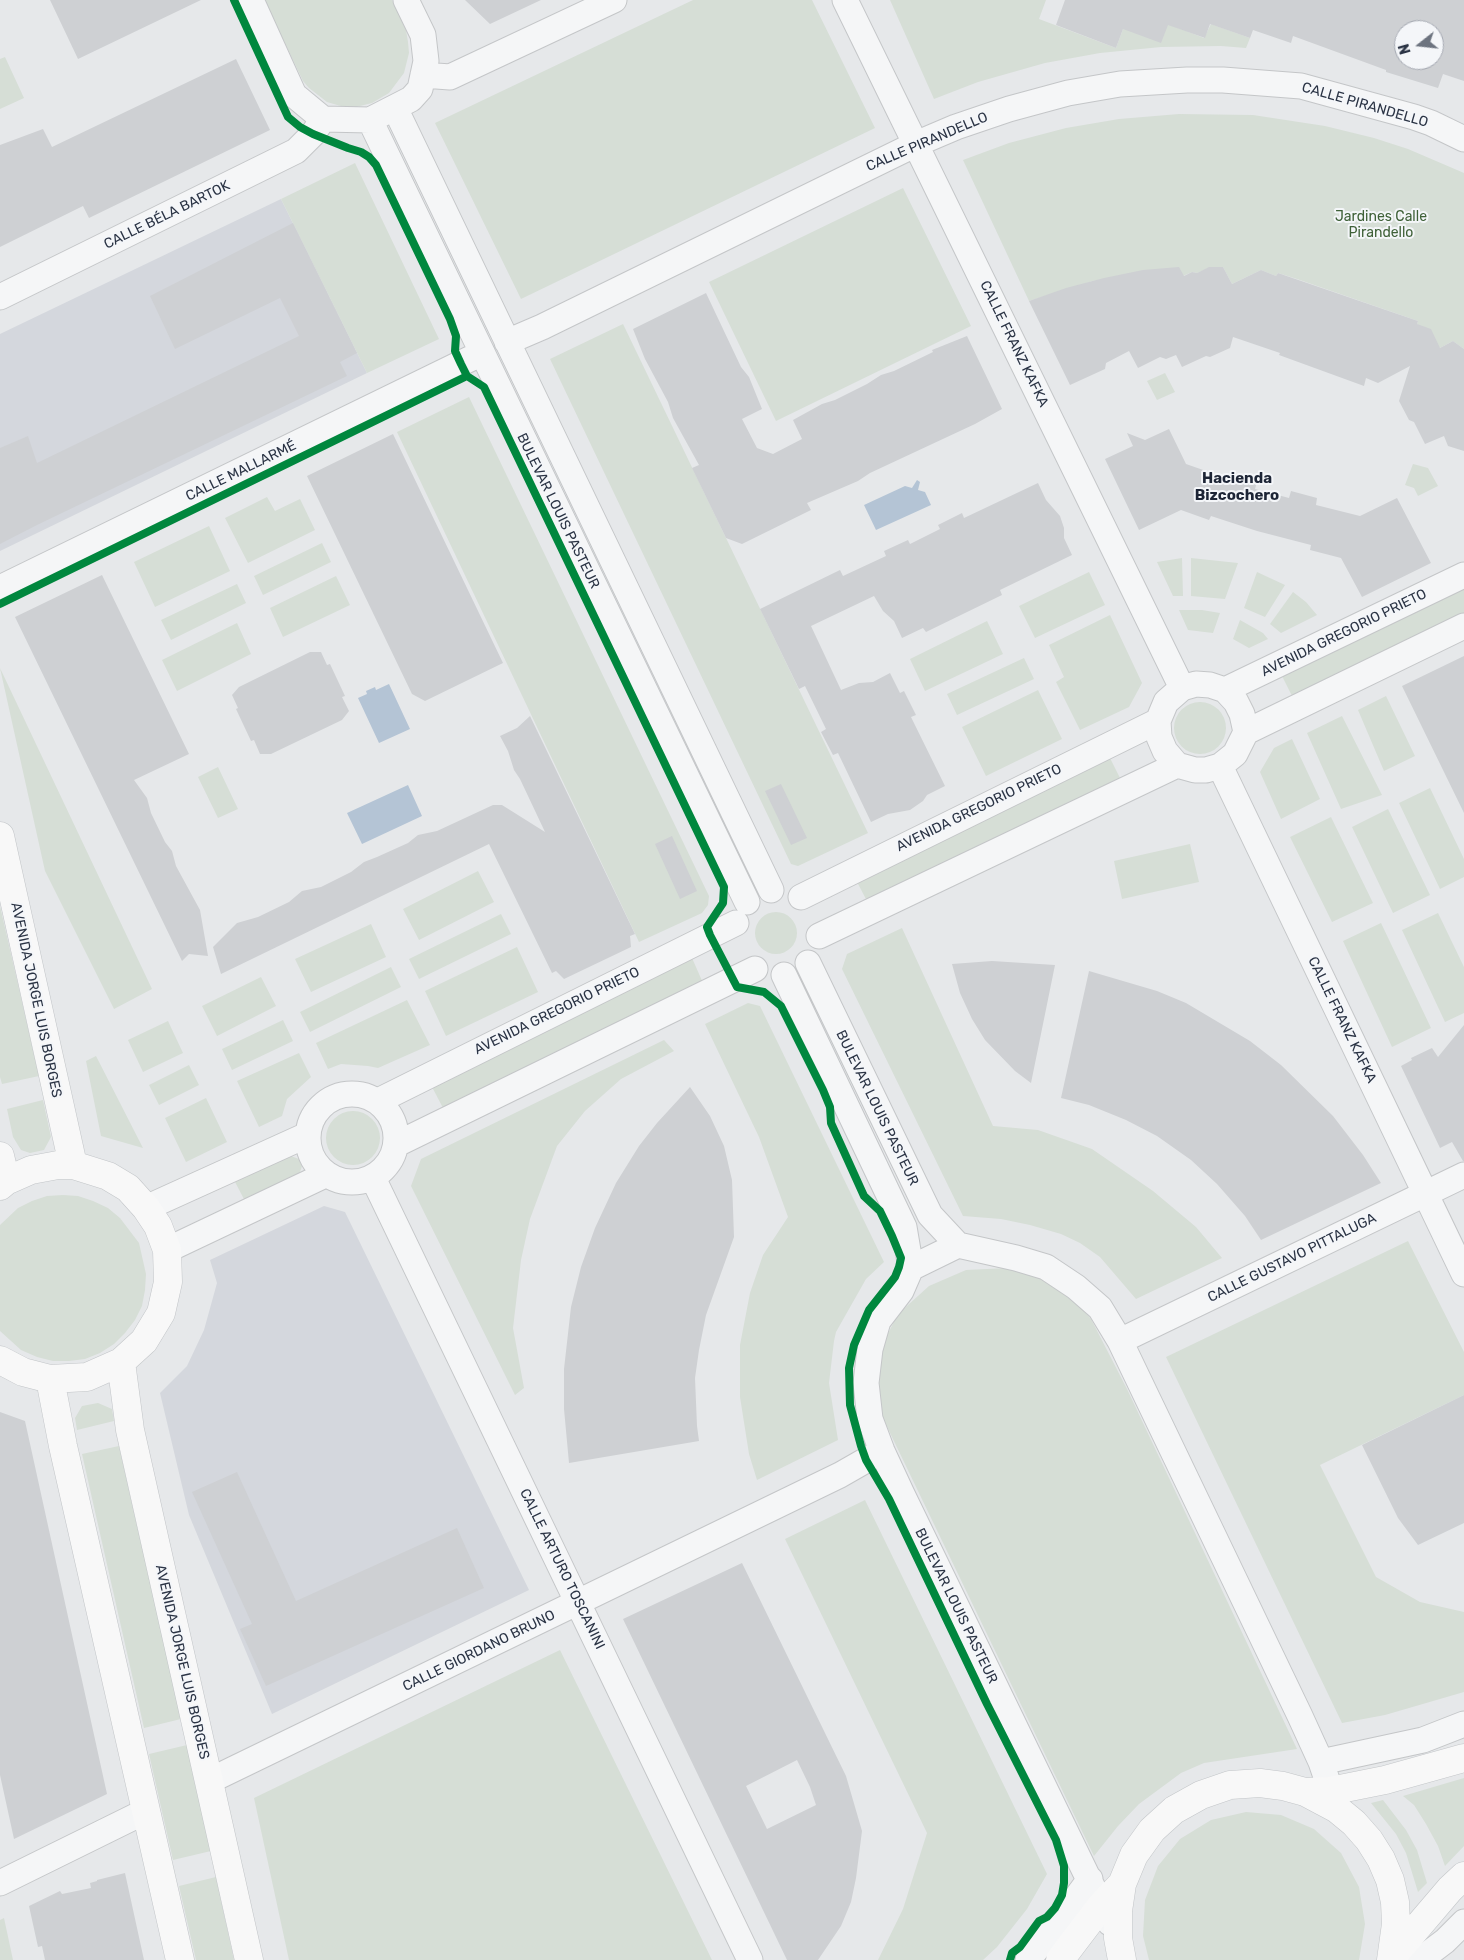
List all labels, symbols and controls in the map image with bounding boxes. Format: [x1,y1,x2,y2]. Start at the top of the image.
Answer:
north arrow [1394,20,1444,70]
text: N [1396,42,1415,56]
street label: CALLE PIRANDELLO [1300,79,1430,131]
street label: CALLE PIRANDELLO [864,109,990,175]
street label: CALLE BÉLA BARTOK [101,177,233,253]
park label: Jardines Calle Pirandello [1335,209,1427,242]
street label: CALLE FRANZ KAFKA [976,278,1052,410]
street label: BULEVAR LOUIS PASTEUR [513,431,603,591]
street label: CALLE MALLARMÉ [183,437,299,505]
district label: Hacienda Bizcochero [1195,470,1279,505]
street label: AVENIDA GREGORIO PRIETO [1259,586,1429,680]
street label: AVENIDA GREGORIO PRIETO [894,761,1064,855]
street label: AVENIDA JORGE LUIS BORGES [7,901,65,1099]
street label: CALLE FRANZ KAFKA [1304,954,1380,1086]
street label: AVENIDA GREGORIO PRIETO [472,964,642,1058]
street label: BULEVAR LOUIS PASTEUR [832,1028,922,1188]
street label: CALLE GUSTAVO PITTALUGA [1205,1210,1379,1306]
street label: CALLE ARTURO TOSCANINI [516,1486,608,1652]
street label: BULEVAR LOUIS PASTEUR [911,1526,1001,1686]
street label: AVENIDA JORGE LUIS BORGES [151,1563,213,1761]
street label: CALLE GIORDANO BRUNO [400,1607,558,1695]

